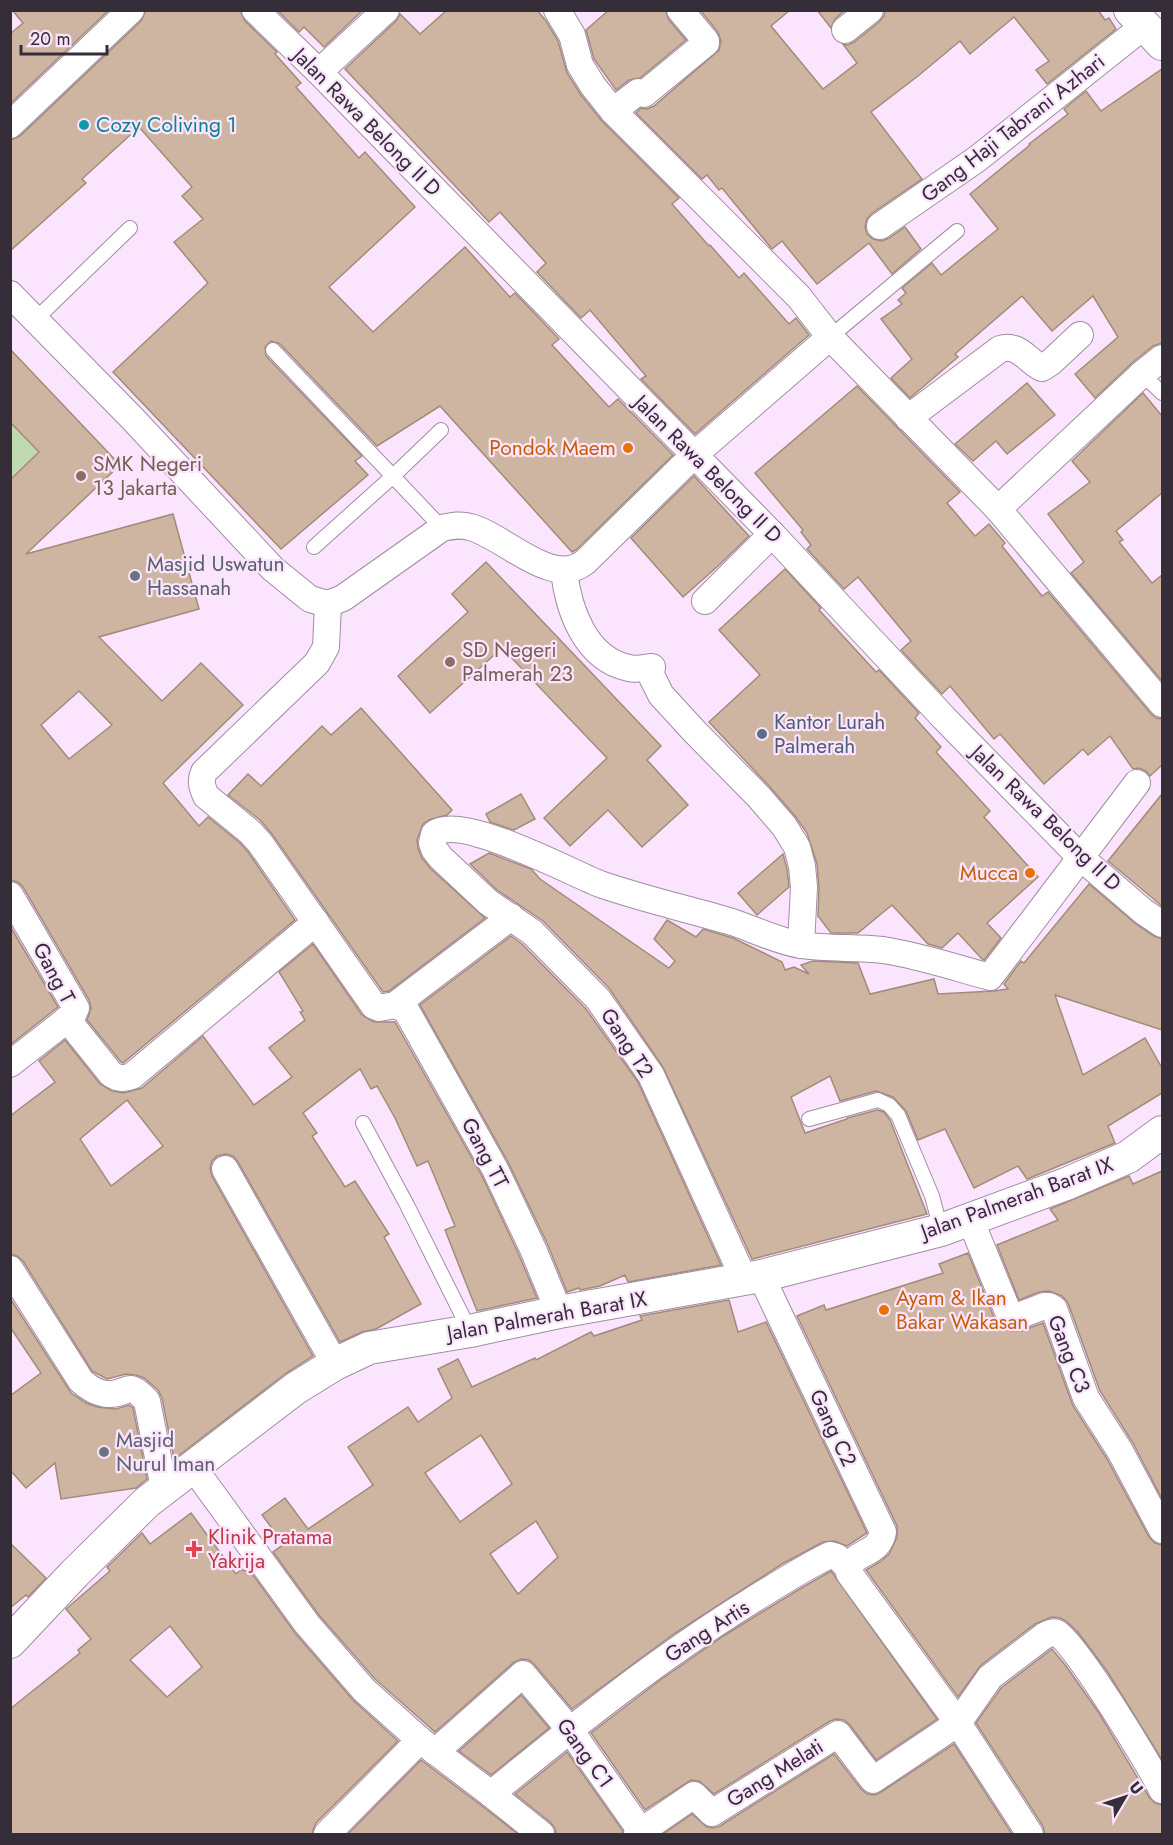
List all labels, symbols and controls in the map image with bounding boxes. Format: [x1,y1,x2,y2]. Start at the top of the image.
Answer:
scale bar [21,18,106,56]
text: 20 m [30,26,70,52]
street label: Jalan Rawa Belong II D [284,39,448,203]
street label: Gang Haji Tabrani Azhari [915,47,1111,209]
place label: Cozy Coliving 1 [96,110,237,140]
marker: Cozy Coliving 1 [77,118,91,132]
street label: Jalan Rawa Belong II D [625,386,789,550]
place label: Pondok Maem [489,433,616,463]
marker: Pondok Maem [621,441,635,455]
place label: SMK Negeri 13 Jakarta [93,449,202,503]
marker: SMK Negeri 13 Jakarta [74,469,88,483]
place label: Masjid Uswatun Hassanah [147,549,285,603]
marker: Masjid Uswatun Hassanah [128,569,142,583]
place label: SD Negeri Palmerah 23 [462,635,573,689]
marker: SD Negeri Palmerah 23 [443,655,457,669]
place label: Kantor Lurah Palmerah [774,707,885,761]
marker: Kantor Lurah Palmerah [755,727,769,741]
street label: Jalan Rawa Belong II D [962,736,1128,898]
place label: Mucca [960,858,1018,888]
marker: Mucca [1023,866,1037,880]
street label: Gang T [25,937,83,1009]
street label: Gang T2 [593,1002,661,1084]
street label: Gang TT [454,1112,516,1194]
street label: Jalan Palmerah Barat IX [914,1149,1117,1248]
place label: Ayam & Ikan Bakar Wakasan [896,1283,1028,1337]
street label: Jalan Palmerah Barat IX [442,1284,650,1349]
marker: Ayam & Ikan Bakar Wakasan [877,1303,891,1317]
street label: Gang C3 [1040,1311,1098,1397]
street label: Gang C2 [802,1384,864,1472]
place label: Masjid Nurul Iman [116,1425,215,1479]
marker: Masjid Nurul Iman [97,1445,111,1459]
place label: Klinik Pratama Yakrija [208,1522,332,1576]
marker: Klinik Pratama Yakrija [185,1540,203,1558]
street label: Gang Artis [659,1592,755,1670]
street label: Gang C1 [549,1712,621,1794]
street label: Gang Melati [721,1731,829,1815]
north arrow [1095,1767,1155,1827]
text: U [1124,1776,1149,1799]

